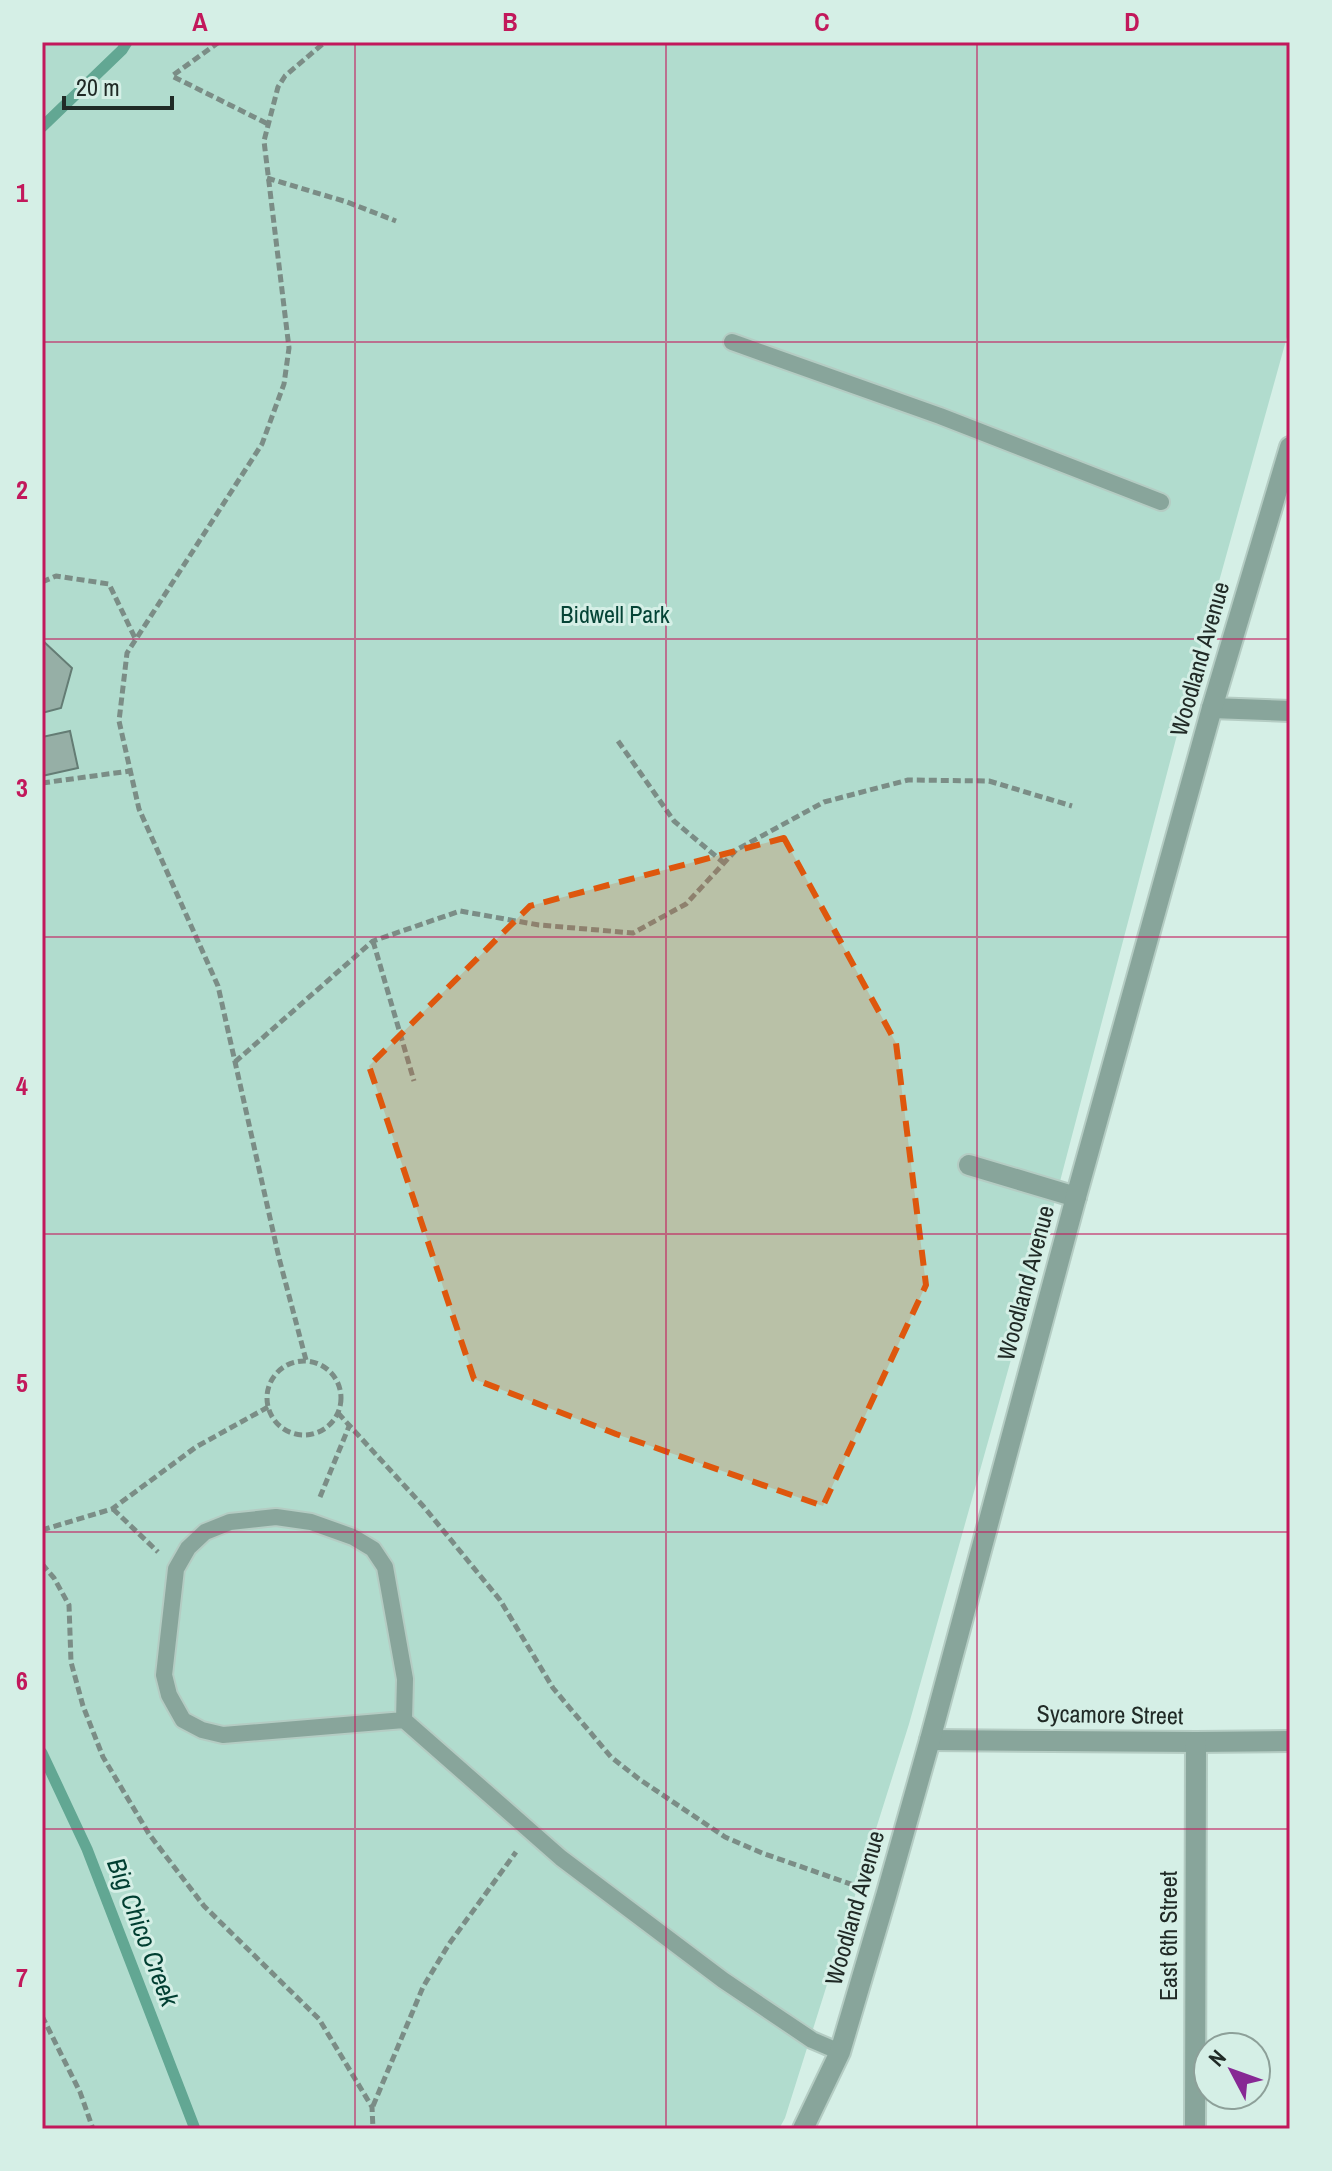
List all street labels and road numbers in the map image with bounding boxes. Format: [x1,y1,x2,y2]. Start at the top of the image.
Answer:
street label: Woodland Avenue [1162,578,1236,740]
street label: Woodland Avenue [989,1202,1061,1364]
street label: Sycamore Street [1036,1697,1184,1731]
street label: Woodland Avenue [817,1827,891,1989]
street label: East 6th Street [1152,1870,1184,2001]

